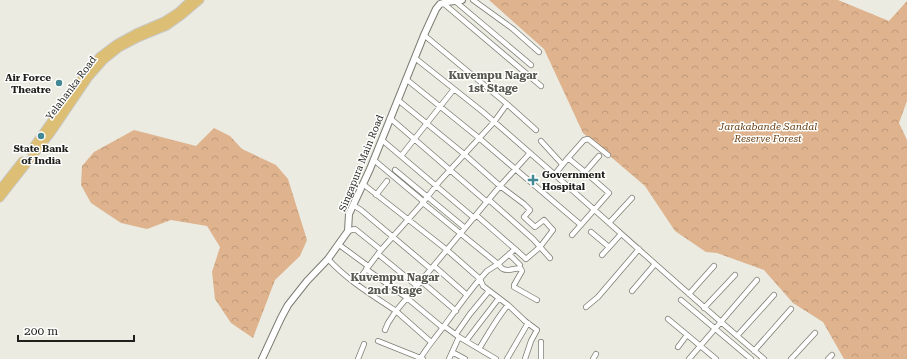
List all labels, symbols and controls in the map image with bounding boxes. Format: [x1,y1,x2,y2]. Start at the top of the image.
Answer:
street label: Yelahanka Road [44,54,99,122]
district label: Kuvempu Nagar 1st Stage [448,69,538,95]
place label: Air Force Theatre [5,72,51,95]
marker: Air Force Theatre [54,78,64,88]
street label: Singapura Main Road [337,113,386,213]
park label: Jarakabande Sandal Reserve Forest [718,121,817,144]
marker: State Bank of India [36,131,46,141]
place label: State Bank of India [13,143,69,166]
place label: Government Hospital [542,169,605,192]
marker: Government Hospital [527,174,539,186]
district label: Kuvempu Nagar 2nd Stage [350,271,440,297]
scale bar [18,317,134,343]
text: 200 m [24,324,58,338]

